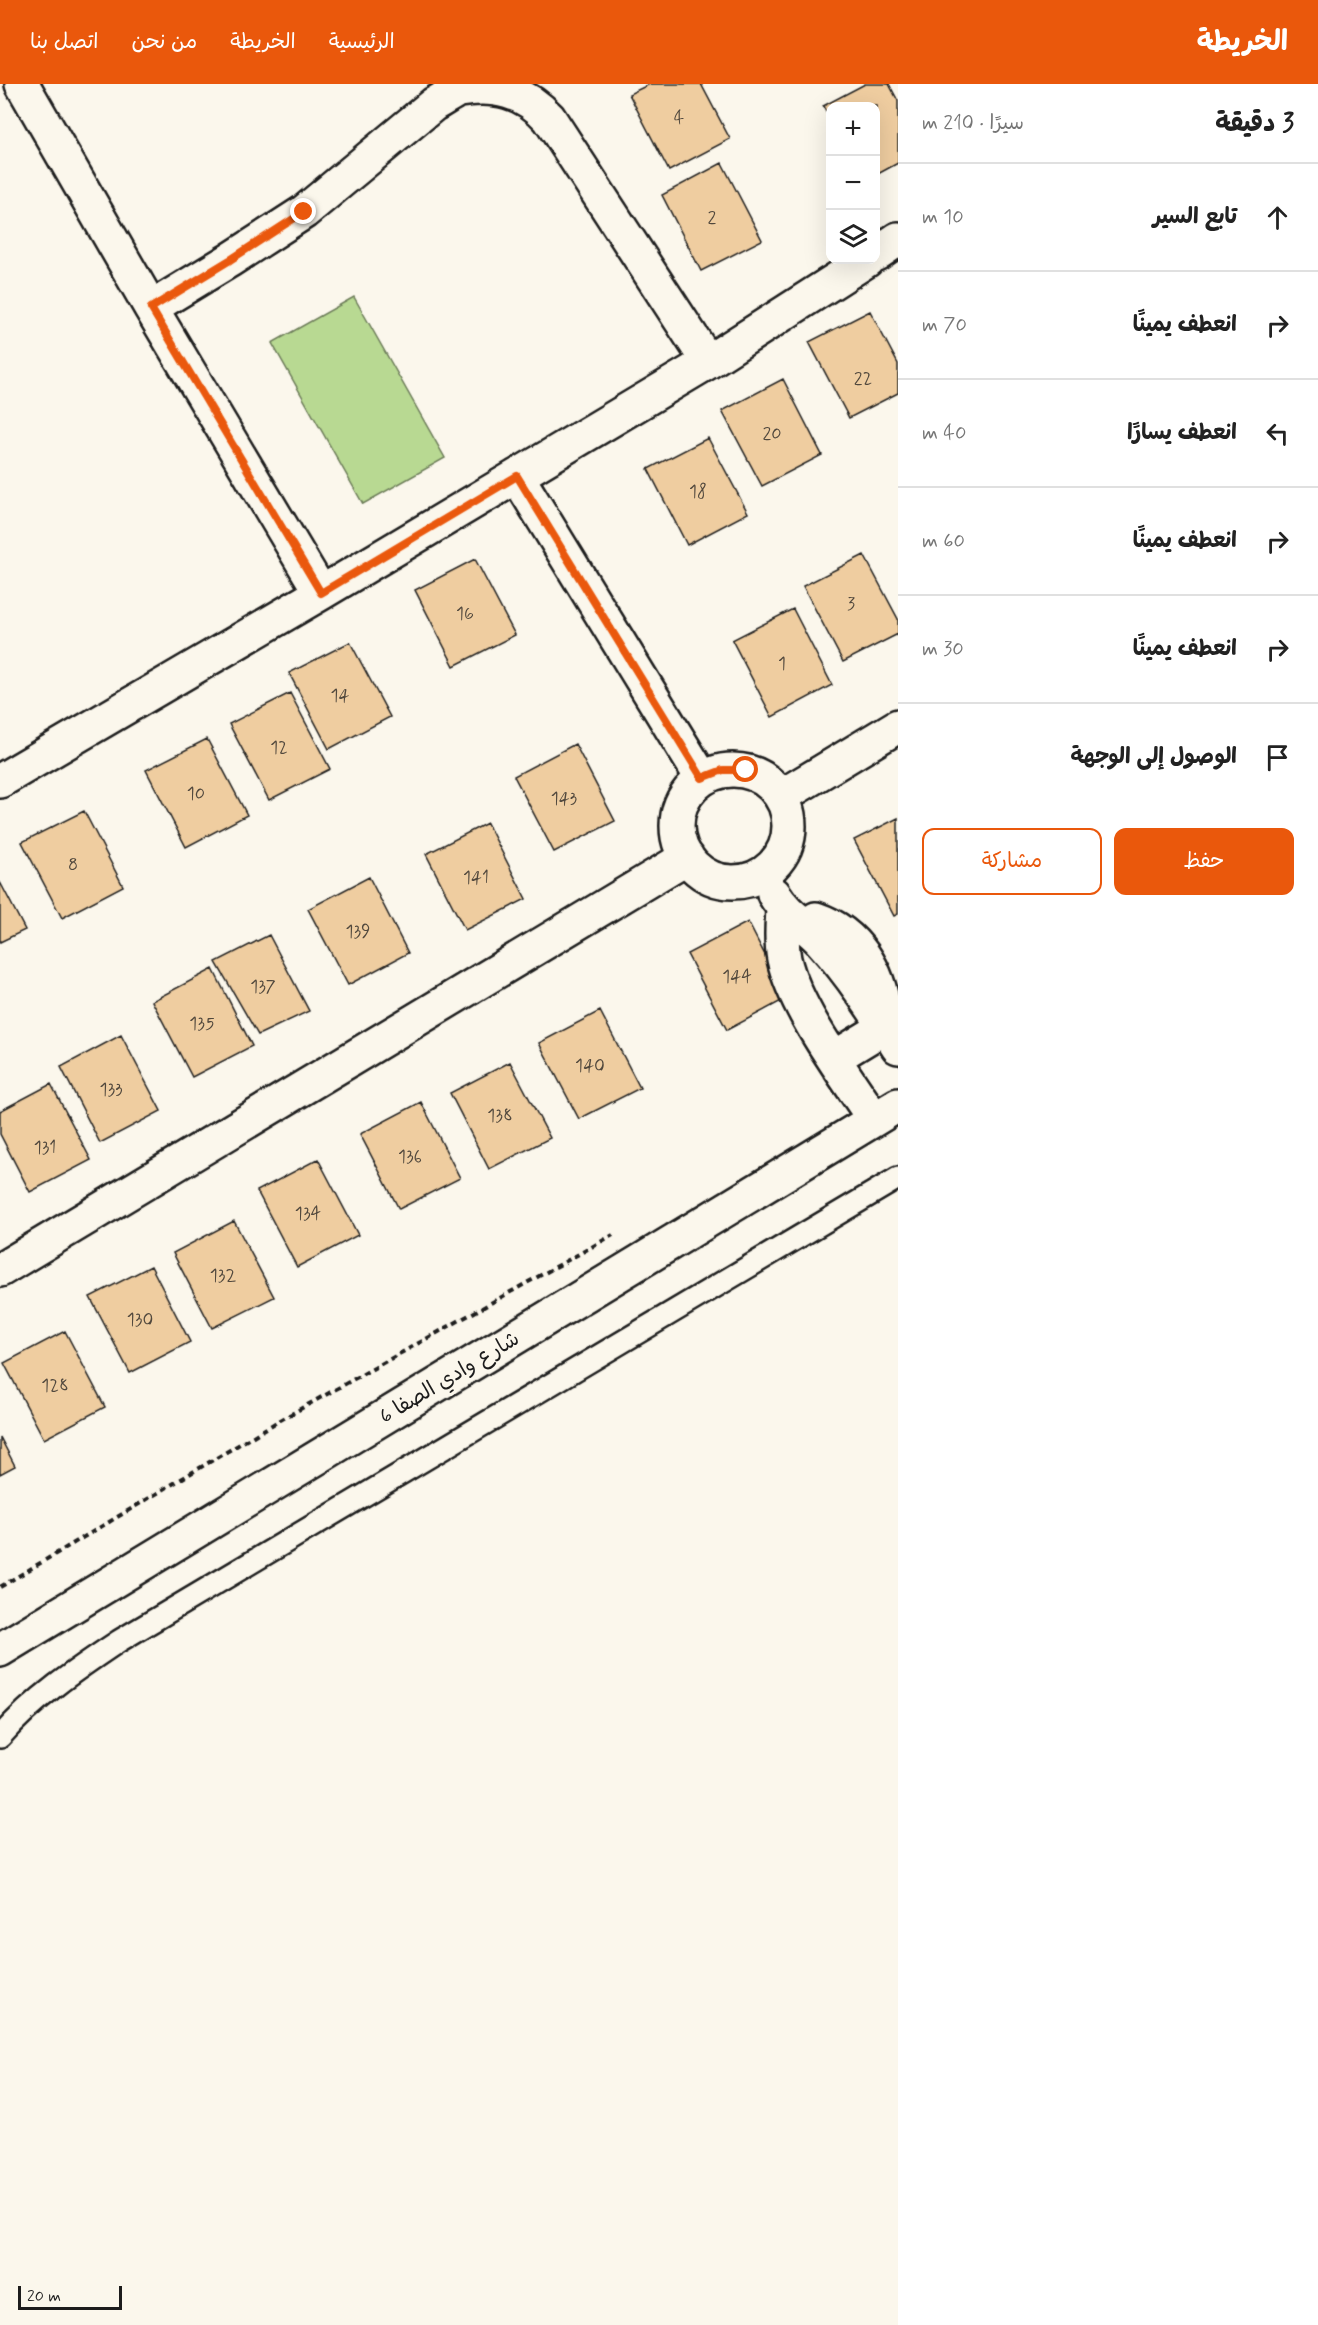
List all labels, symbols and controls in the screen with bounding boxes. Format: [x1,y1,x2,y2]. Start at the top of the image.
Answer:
text: الخريطة [1197,24,1288,61]
text: اتصل بنا [30,28,98,56]
text: من نحن [131,28,197,56]
text: الخريطة [230,28,296,56]
text: الرئيسية [329,28,395,56]
map controls [826,102,880,264]
button: + [826,102,880,156]
house number: 4 [674,106,684,130]
text: 3 دقيقة [1215,107,1294,141]
text: سيرًا · 210 m [922,110,1024,137]
button: − [826,156,880,210]
route end [290,198,316,224]
icon: ahead [1261,201,1294,234]
text: تابع السير [1153,203,1237,231]
text: 10 m [922,204,964,231]
house number: 2 [708,206,717,230]
button: layers [826,210,880,264]
icon: right [1261,309,1294,342]
text: انعطف يمينًا [1133,311,1237,339]
text: 70 m [922,312,967,339]
house number: 22 [854,367,872,391]
icon: left [1261,417,1294,450]
text: انعطف يسارًا [1127,419,1237,447]
text: 40 m [922,420,966,447]
house number: 20 [762,422,782,446]
house number: 18 [689,480,707,504]
icon: right [1261,525,1294,558]
text: انعطف يمينًا [1133,527,1237,555]
text: 60 m [922,528,965,555]
house number: 3 [847,592,855,616]
house number: 16 [456,602,474,626]
icon: right [1261,633,1294,666]
text: انعطف يمينًا [1133,635,1237,663]
text: 30 m [922,636,964,663]
house number: 1 [778,652,786,676]
house number: 14 [331,684,350,708]
house number: 12 [270,736,288,760]
icon: arrive [1261,741,1294,774]
text: الوصول إلى الوجهة [1070,743,1237,771]
route start [732,756,758,782]
house number: 10 [187,782,205,806]
house number: 143 [551,787,577,811]
button: مشاركة [922,828,1102,895]
button: حفظ [1114,828,1294,895]
house number: 8 [68,853,78,877]
house number: 141 [463,866,489,890]
house number: 139 [345,920,371,944]
house number: 144 [722,965,752,989]
house number: 137 [250,975,276,999]
house number: 135 [189,1012,215,1036]
house number: 140 [575,1054,605,1078]
house number: 133 [99,1078,123,1102]
house number: 138 [487,1104,513,1128]
house number: 131 [34,1136,56,1160]
house number: 136 [398,1145,422,1169]
house number: 134 [295,1202,322,1226]
house number: 132 [210,1264,236,1288]
house number: 130 [127,1308,153,1332]
street label: شارع وادي الصفا 6 [374,1325,525,1431]
house number: 128 [41,1374,69,1398]
scale bar [18,2283,122,2310]
text: 20 m [27,2286,61,2307]

